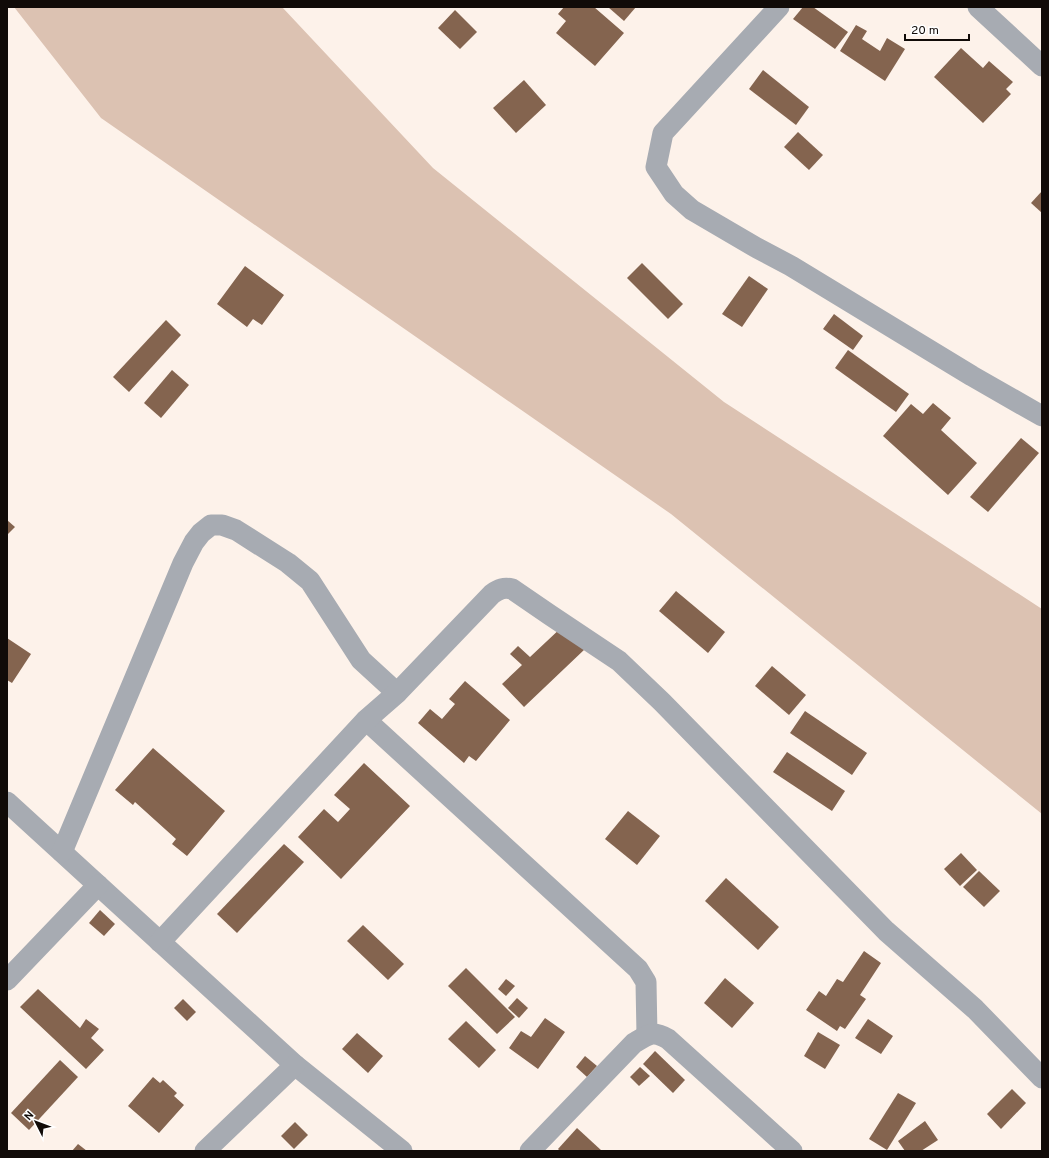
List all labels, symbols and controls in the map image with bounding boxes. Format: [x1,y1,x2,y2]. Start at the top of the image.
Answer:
scale bar [905,16,969,42]
text: 20 m [911,23,939,39]
north arrow [16,1102,56,1142]
text: N [21,1108,37,1124]

